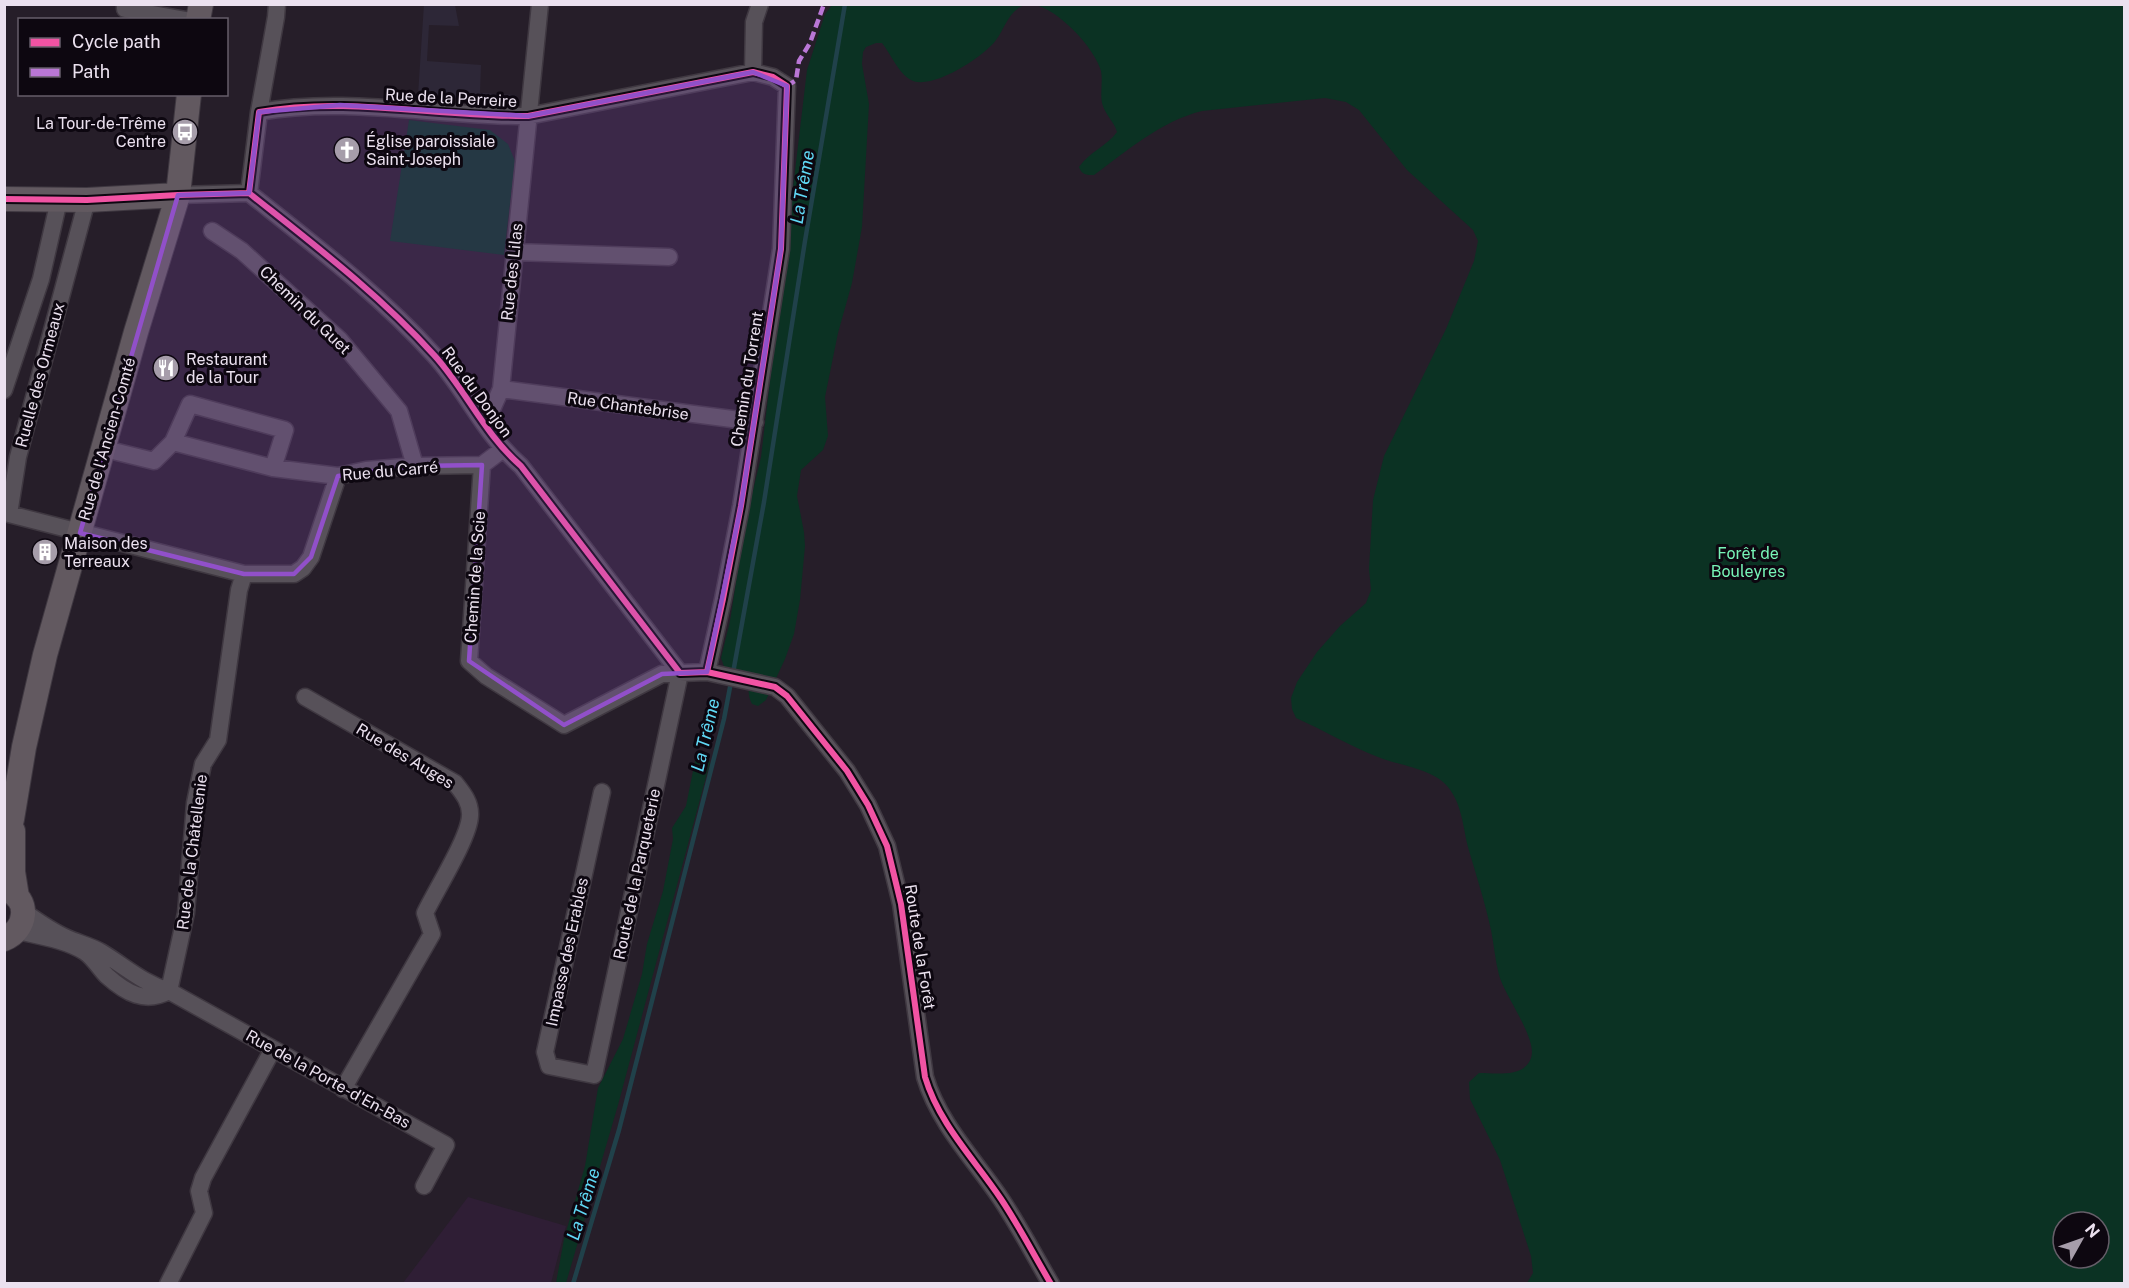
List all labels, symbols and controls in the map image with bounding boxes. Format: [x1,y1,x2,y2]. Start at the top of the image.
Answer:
legend [18,18,228,96]
text: Cycle path [72,31,161,52]
text: Path [72,61,110,82]
street label: Rue de la Perreire [384,85,518,111]
place label: La Tour-de-Trême Centre [36,114,166,151]
bus stop icon: La Tour-de-Trême Centre [170,117,200,147]
place label: Église paroissiale Saint-Joseph [366,131,495,169]
church icon: Église paroissiale Saint-Joseph [332,135,362,165]
water label: La Trême [786,148,818,225]
street label: Rue des Lilas [497,222,527,322]
street label: Chemin du Guet [256,262,354,358]
street label: Ruelle des Ormeaux [12,301,68,449]
street label: Chemin du Torrent [727,310,767,448]
street label: Rue du Donjon [438,343,516,441]
place label: Restaurant de la Tour [186,350,268,387]
restaurant icon: Restaurant de la Tour [151,353,181,383]
street label: Rue de l'Ancien-Comté [75,355,139,523]
street label: Rue Chantebrise [566,388,690,424]
street label: Rue du Carré [341,457,439,485]
street label: Chemin de la Scie [461,510,489,644]
place label: Maison des Terreaux [64,534,148,571]
building icon: Maison des Terreaux [30,537,60,567]
park label: Forêt de Bouleyres [1711,544,1785,581]
water label: La Trême [686,696,724,774]
street label: Rue des Auges [353,719,457,793]
street label: Rue de la Châtellenie [173,773,211,931]
street label: Route de la Parqueterie [610,787,664,961]
street label: Impasse des Erables [542,876,592,1028]
street label: Route de la Forêt [901,883,939,1011]
street label: Rue de la Porte-d'En-Bas [242,1026,414,1132]
water label: La Trême [562,1165,604,1243]
north arrow [2051,1210,2111,1270]
text: N [2081,1220,2103,1242]

